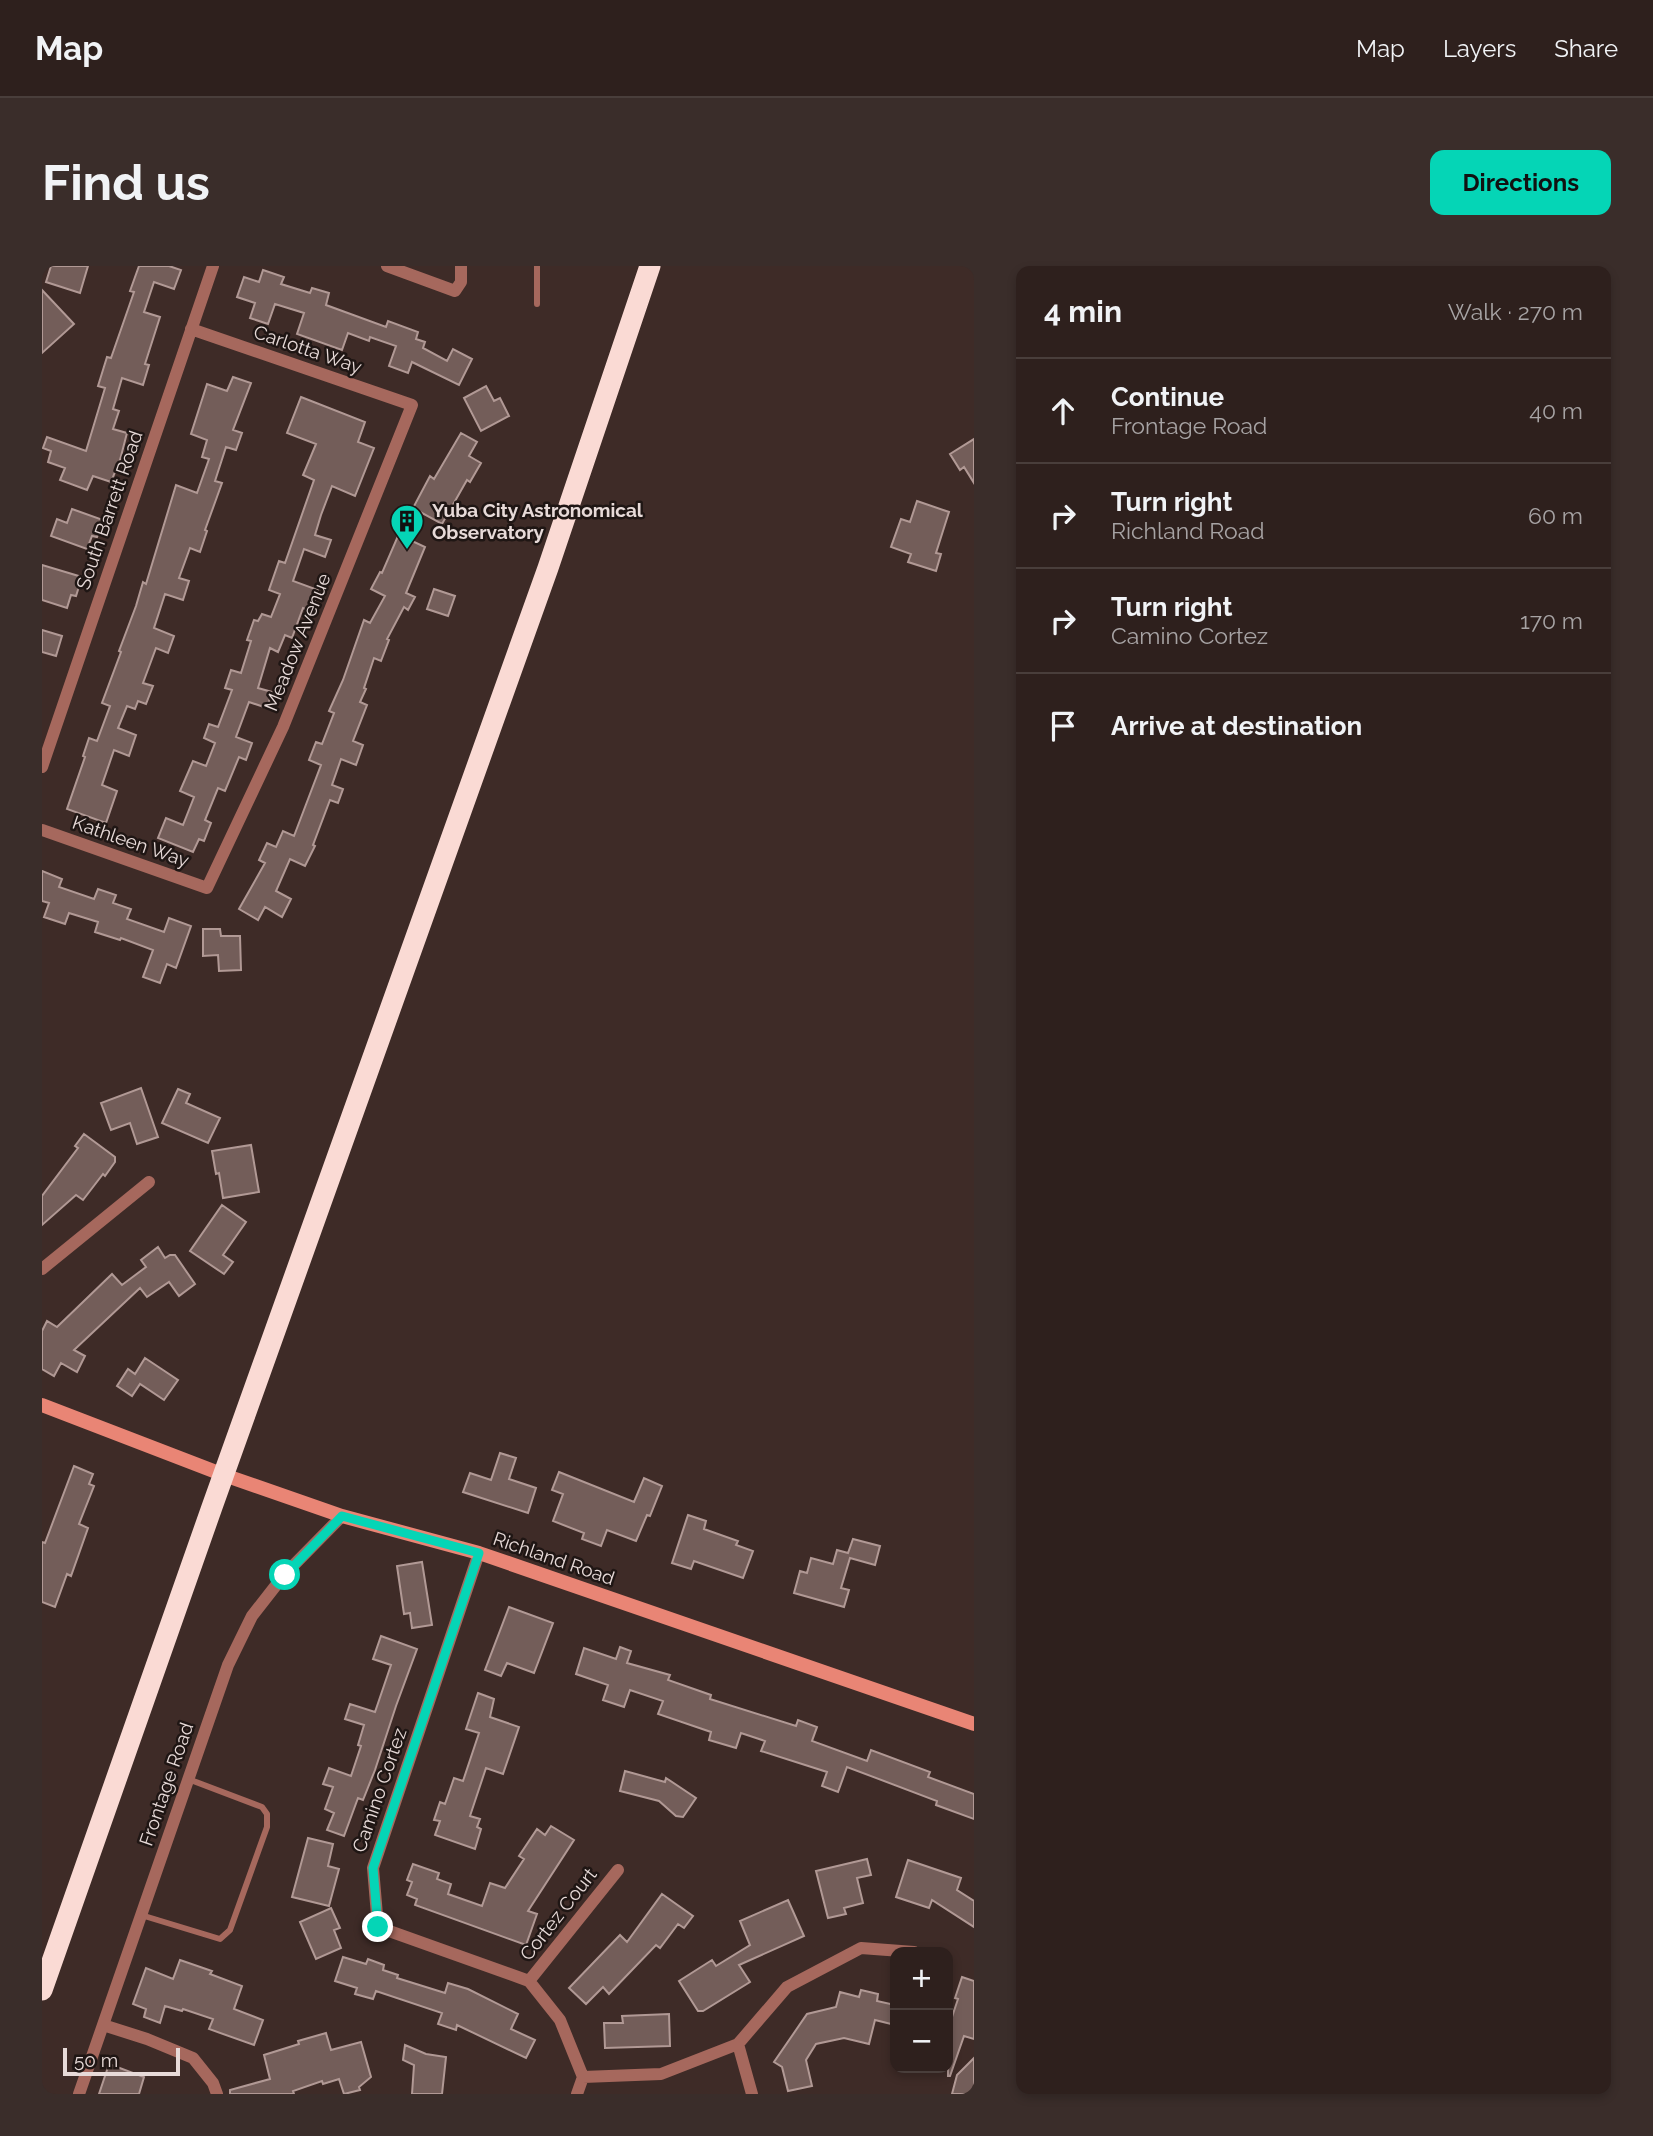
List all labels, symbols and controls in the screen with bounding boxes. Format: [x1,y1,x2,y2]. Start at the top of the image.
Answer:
text: Map [35,29,103,68]
text: Map [1356,34,1405,63]
text: Layers [1443,34,1516,63]
text: Share [1554,34,1618,63]
button: Directions [1430,150,1611,215]
text: Find us [42,154,210,211]
text: 4 min [1044,294,1122,329]
text: Walk · 270 m [1448,298,1583,325]
street label: Carlotta Way [251,320,365,378]
text: Continue [1111,382,1224,412]
icon: ahead [1044,392,1082,430]
text: 40 m [1529,397,1583,424]
text: Frontage Road [1111,412,1267,439]
street label: South Barrett Road [71,428,147,592]
text: Turn right [1111,487,1232,517]
icon: right [1044,497,1082,535]
place label: Yuba City Astronomical Observatory [432,499,644,543]
building icon: Yuba City Astronomical Observatory [388,502,426,551]
text: 60 m [1528,502,1583,529]
text: Richland Road [1111,517,1265,544]
street label: Meadow Avenue [259,570,335,714]
text: Turn right [1111,592,1232,622]
icon: right [1044,602,1082,640]
text: 170 m [1520,607,1583,634]
text: Camino Cortez [1111,622,1268,649]
icon: arrive [1044,707,1082,745]
text: Arrive at destination [1111,711,1362,741]
street label: Kathleen Way [70,811,192,871]
street label: Richland Road [490,1527,618,1589]
route start [269,1559,300,1590]
street label: Frontage Road [135,1719,197,1849]
street label: Camino Cortez [347,1725,411,1855]
street label: Cortez Court [515,1863,601,1965]
route end [362,1911,393,1942]
map controls [890,1947,953,2073]
button: + [890,1947,953,2010]
button: − [890,2010,953,2073]
scale bar [63,2045,180,2077]
text: 50 m [74,2049,118,2071]

